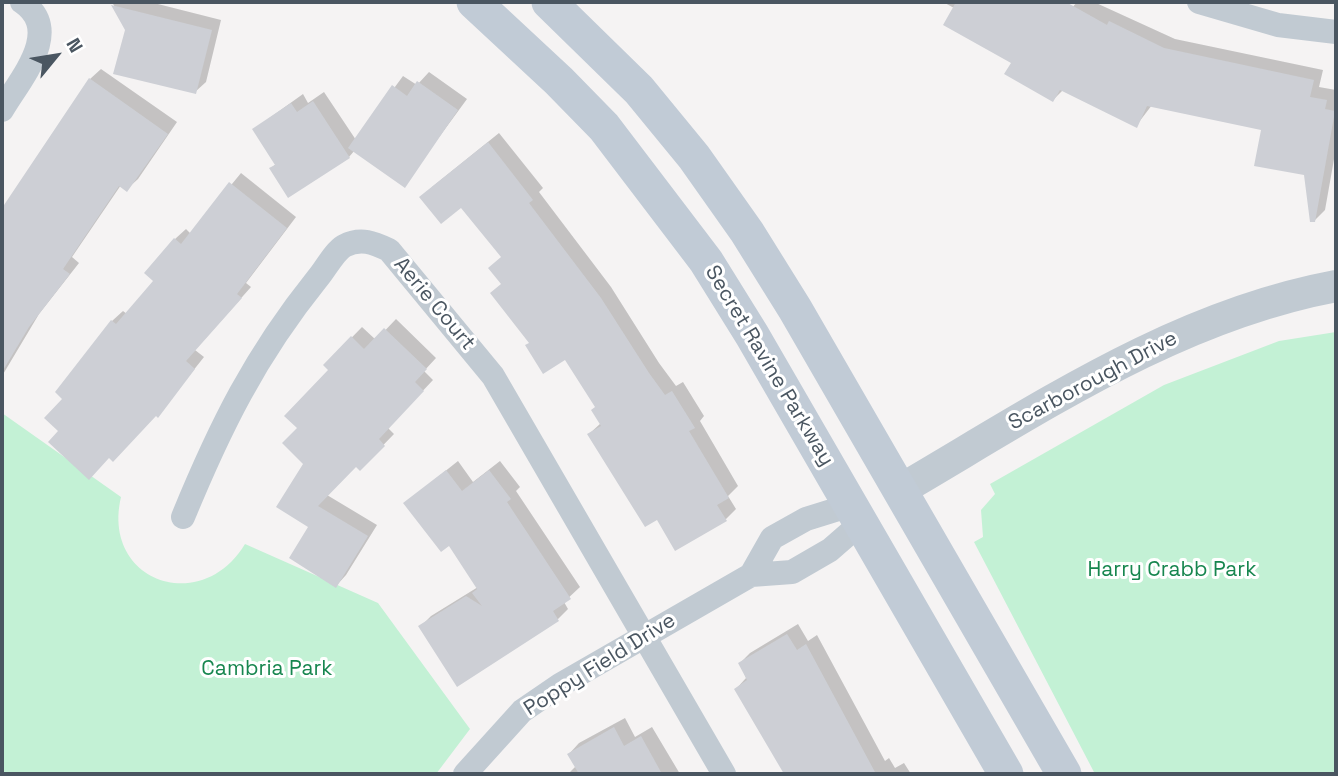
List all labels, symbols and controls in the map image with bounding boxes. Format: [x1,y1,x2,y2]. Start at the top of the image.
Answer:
north arrow [21,21,91,91]
text: N [61,33,89,57]
street label: Aerie Court [388,252,480,356]
street label: Secret Ravine Parkway [699,261,839,471]
street label: Scarborough Drive [1004,326,1182,436]
park label: Harry Crabb Park [1087,557,1257,583]
street label: Poppy Field Drive [520,608,680,722]
park label: Cambria Park [201,656,333,682]

